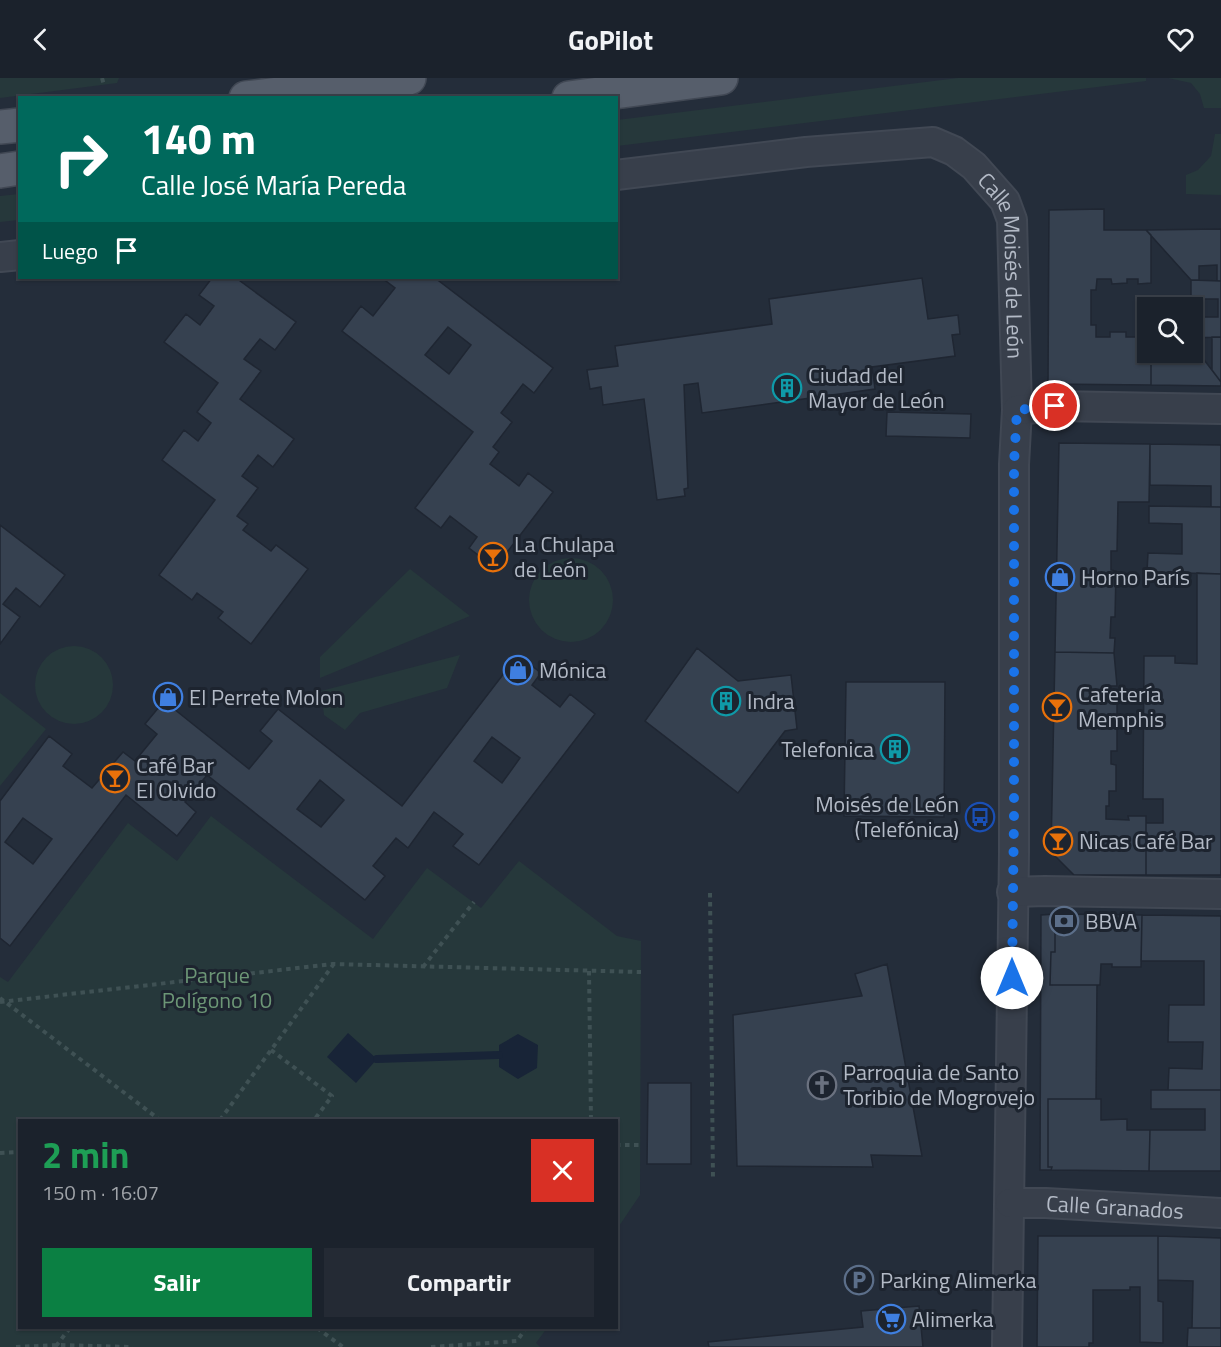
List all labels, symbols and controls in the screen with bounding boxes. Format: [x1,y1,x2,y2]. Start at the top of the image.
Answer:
text: GoPilot [568,19,653,60]
icon: back [24,23,57,56]
icon: heart [1164,23,1197,56]
text: 140 m [141,106,256,170]
icon: right [42,120,120,198]
text: Calle José María Pereda [141,164,406,205]
street label: Calle Moisés de León [970,164,1033,359]
text: Luego [42,234,98,268]
icon: arrive [110,234,143,267]
map controls [1137,297,1203,363]
button: search [1137,297,1203,363]
place label: Ciudad del Mayor de León [808,358,944,417]
building icon: Ciudad del Mayor de León [771,372,803,404]
pin [1029,380,1080,431]
icon: arrive [1038,389,1071,422]
place label: La Chulapa de León [514,527,615,586]
bar icon: La Chulapa de León [477,541,509,573]
place label: Horno París [1081,560,1190,594]
shop icon: Horno París [1044,561,1076,593]
place label: Mónica [539,653,606,687]
shop icon: Mónica [502,654,534,686]
place label: Cafetería Memphis [1078,677,1164,736]
place label: El Perrete Molon [189,680,343,714]
shop icon: El Perrete Molon [152,681,184,713]
place label: Indra [747,684,795,718]
building icon: Indra [710,685,742,717]
bar icon: Cafetería Memphis [1041,691,1073,723]
place label: Telefonica [781,732,874,766]
building icon: Telefonica [879,733,911,765]
place label: Café Bar El Olvido [136,748,216,807]
bar icon: Café Bar El Olvido [99,762,131,794]
place label: Moisés de León (Telefónica) [815,787,959,846]
bus stop icon: Moisés de León (Telefónica) [964,801,996,833]
place label: Nicas Café Bar [1079,824,1213,858]
bar icon: Nicas Café Bar [1042,825,1074,857]
place label: BBVA [1085,904,1137,938]
bank icon: BBVA [1048,905,1080,937]
position arrow [980,946,1044,1010]
park label: Parque Polígono 10 [162,958,272,1017]
place label: Parroquia de Santo Toribio de Mogrovejo [843,1055,1035,1114]
church icon: Parroquia de Santo Toribio de Mogrovejo [806,1069,838,1101]
text: 2 min [42,1127,129,1182]
button: close [531,1139,594,1202]
text: 150 m · 16:07 [42,1177,159,1208]
street label: Calle Granados [1045,1186,1185,1228]
button: Salir [42,1248,312,1317]
button: Compartir [324,1248,594,1317]
place label: Parking Alimerka [880,1263,1037,1297]
parking icon: Parking Alimerka [843,1264,875,1296]
place label: Alimerka [912,1302,994,1336]
supermarket icon: Alimerka [875,1303,907,1335]

